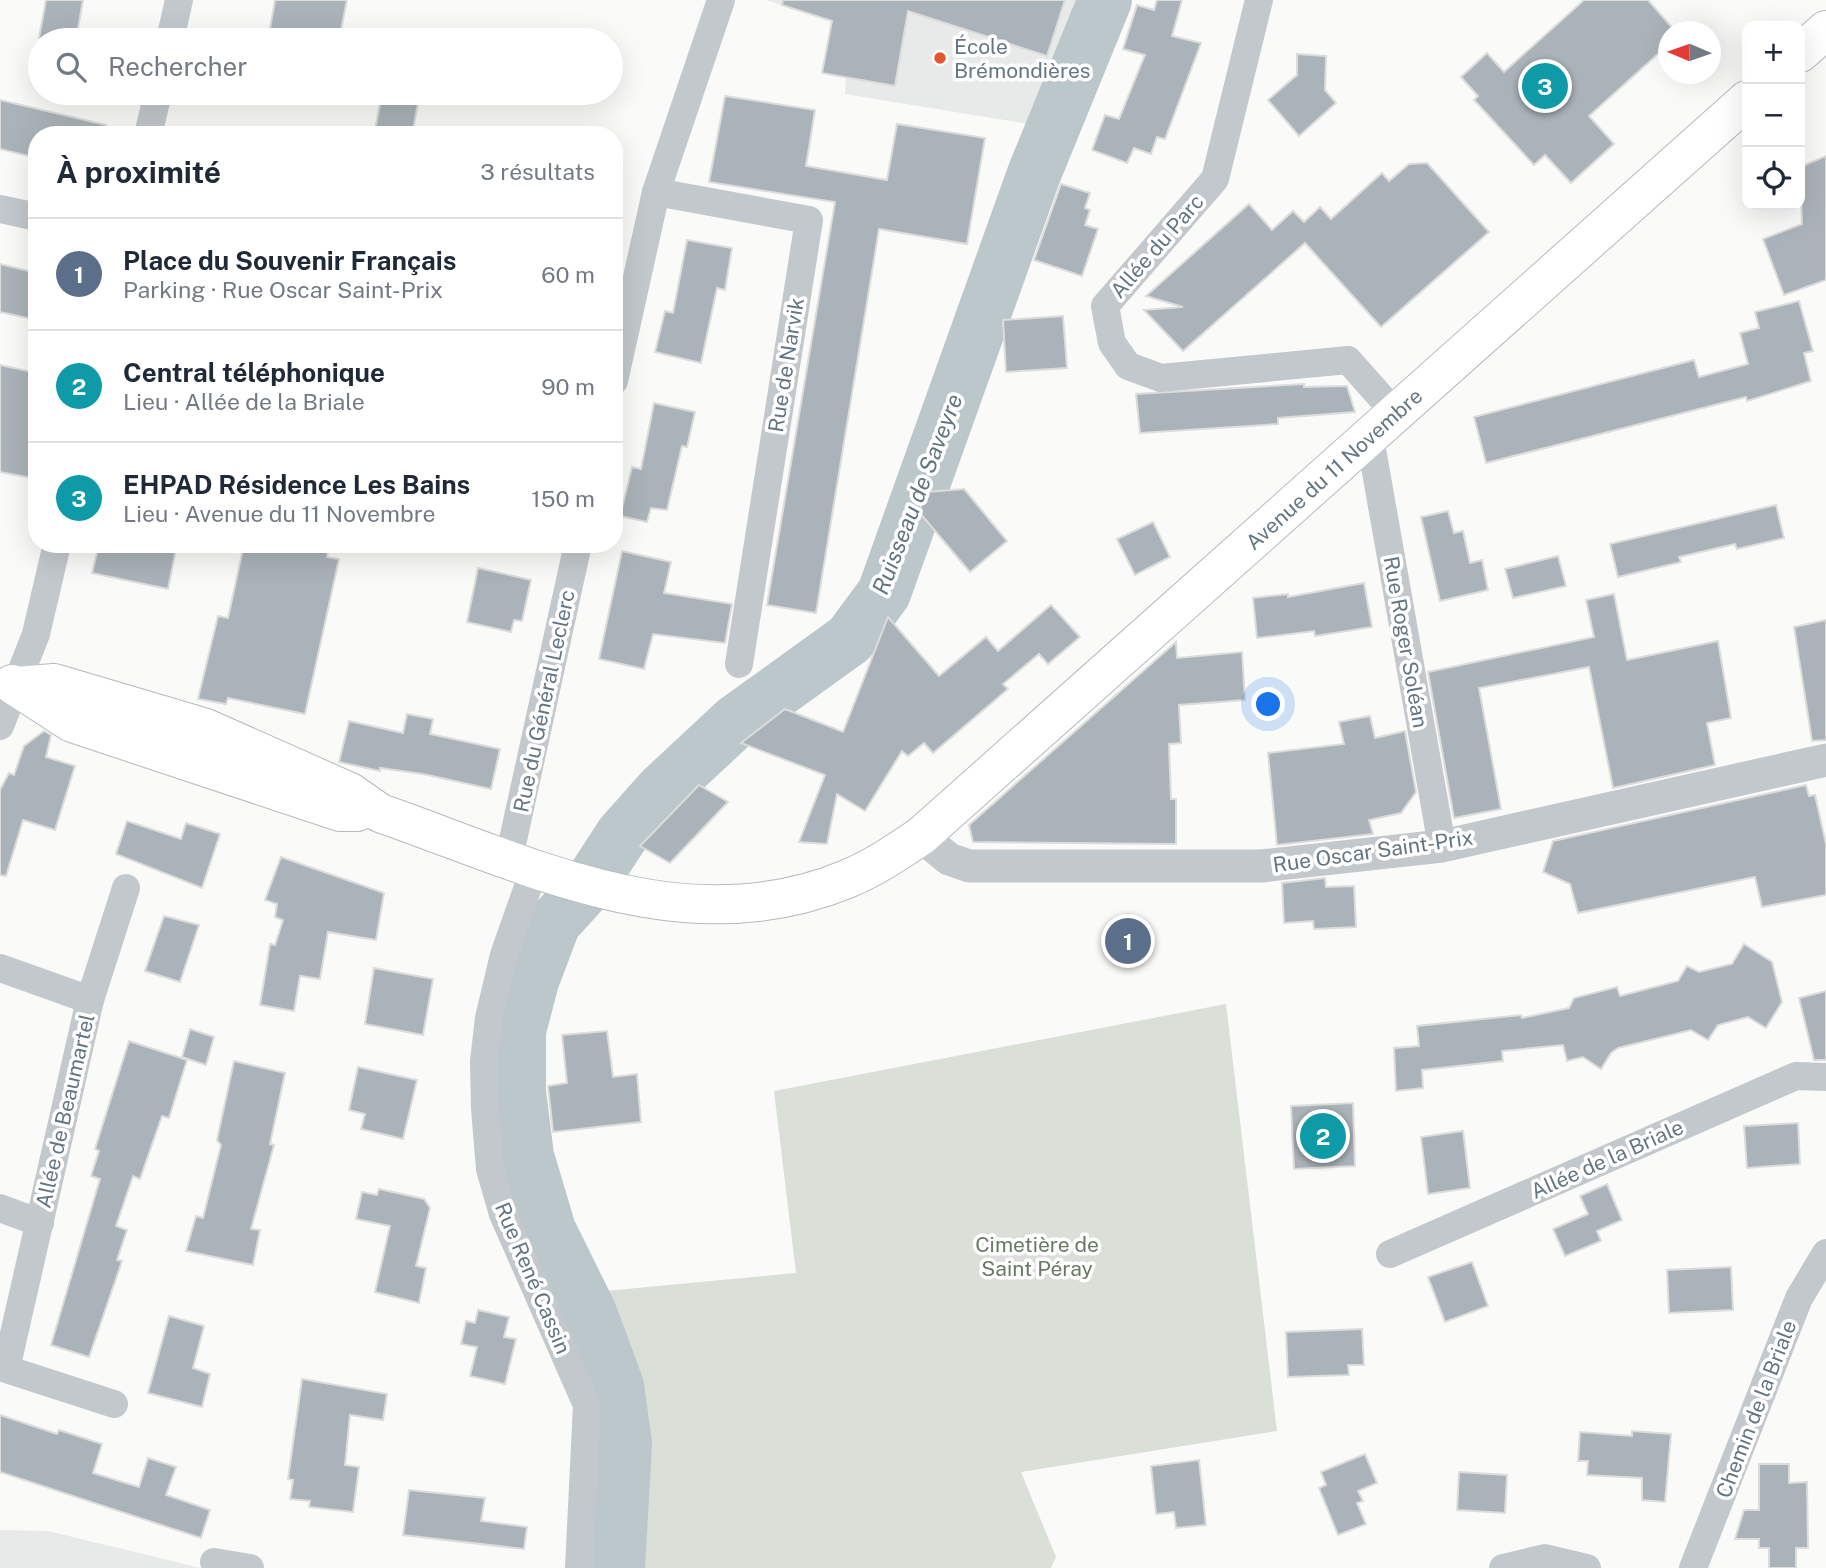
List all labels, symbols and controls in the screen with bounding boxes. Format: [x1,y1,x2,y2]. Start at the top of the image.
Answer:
north arrow [1658,21,1721,84]
map controls [1742,21,1805,210]
button: + [1742,21,1805,84]
search box [28,28,623,105]
place label: École Brémondières [954,34,1090,83]
icon: search [52,48,90,86]
marker: École Brémondières [932,50,948,66]
text: Rechercher [108,51,247,82]
pin: 3 [1522,60,1568,112]
button: − [1742,84,1805,147]
button: locate [1742,147,1805,210]
text: À proximité [56,154,221,190]
text: 3 résultats [480,158,595,185]
street label: Allée du Parc [1105,189,1209,303]
text: Place du Souvenir Français [123,245,456,276]
text: 1 [74,261,84,288]
text: 60 m [541,261,595,288]
text: Parking · Rue Oscar Saint-Prix [123,276,443,303]
street label: Rue de Narvik [763,296,809,434]
text: Central téléphonique [123,357,385,388]
text: 2 [72,373,86,400]
text: 90 m [541,373,595,400]
street label: Avenue du 11 Novembre [1241,383,1427,555]
text: Lieu · Allée de la Briale [123,388,365,415]
water label: Ruisseau de Saveyre [866,390,968,598]
text: EHPAD Résidence Les Bains [123,469,470,500]
text: 3 [71,485,87,512]
text: 150 m [531,485,595,512]
text: Lieu · Avenue du 11 Novembre [123,500,436,527]
street label: Rue Roger Soléan [1379,554,1433,730]
street label: Rue du Général Leclerc [508,587,580,815]
your location [1251,687,1285,721]
street label: Rue Oscar Saint-Prix [1271,825,1475,877]
pin: 1 [1105,915,1151,967]
street label: Allée de Beaumartel [31,1012,99,1210]
pin: 2 [1300,1110,1346,1162]
street label: Allée de la Briale [1527,1114,1687,1204]
street label: Rue René Cassin [490,1198,576,1358]
park label: Cimetière de Saint Péray [975,1232,1099,1281]
street label: Chemin de la Briale [1711,1317,1801,1501]

